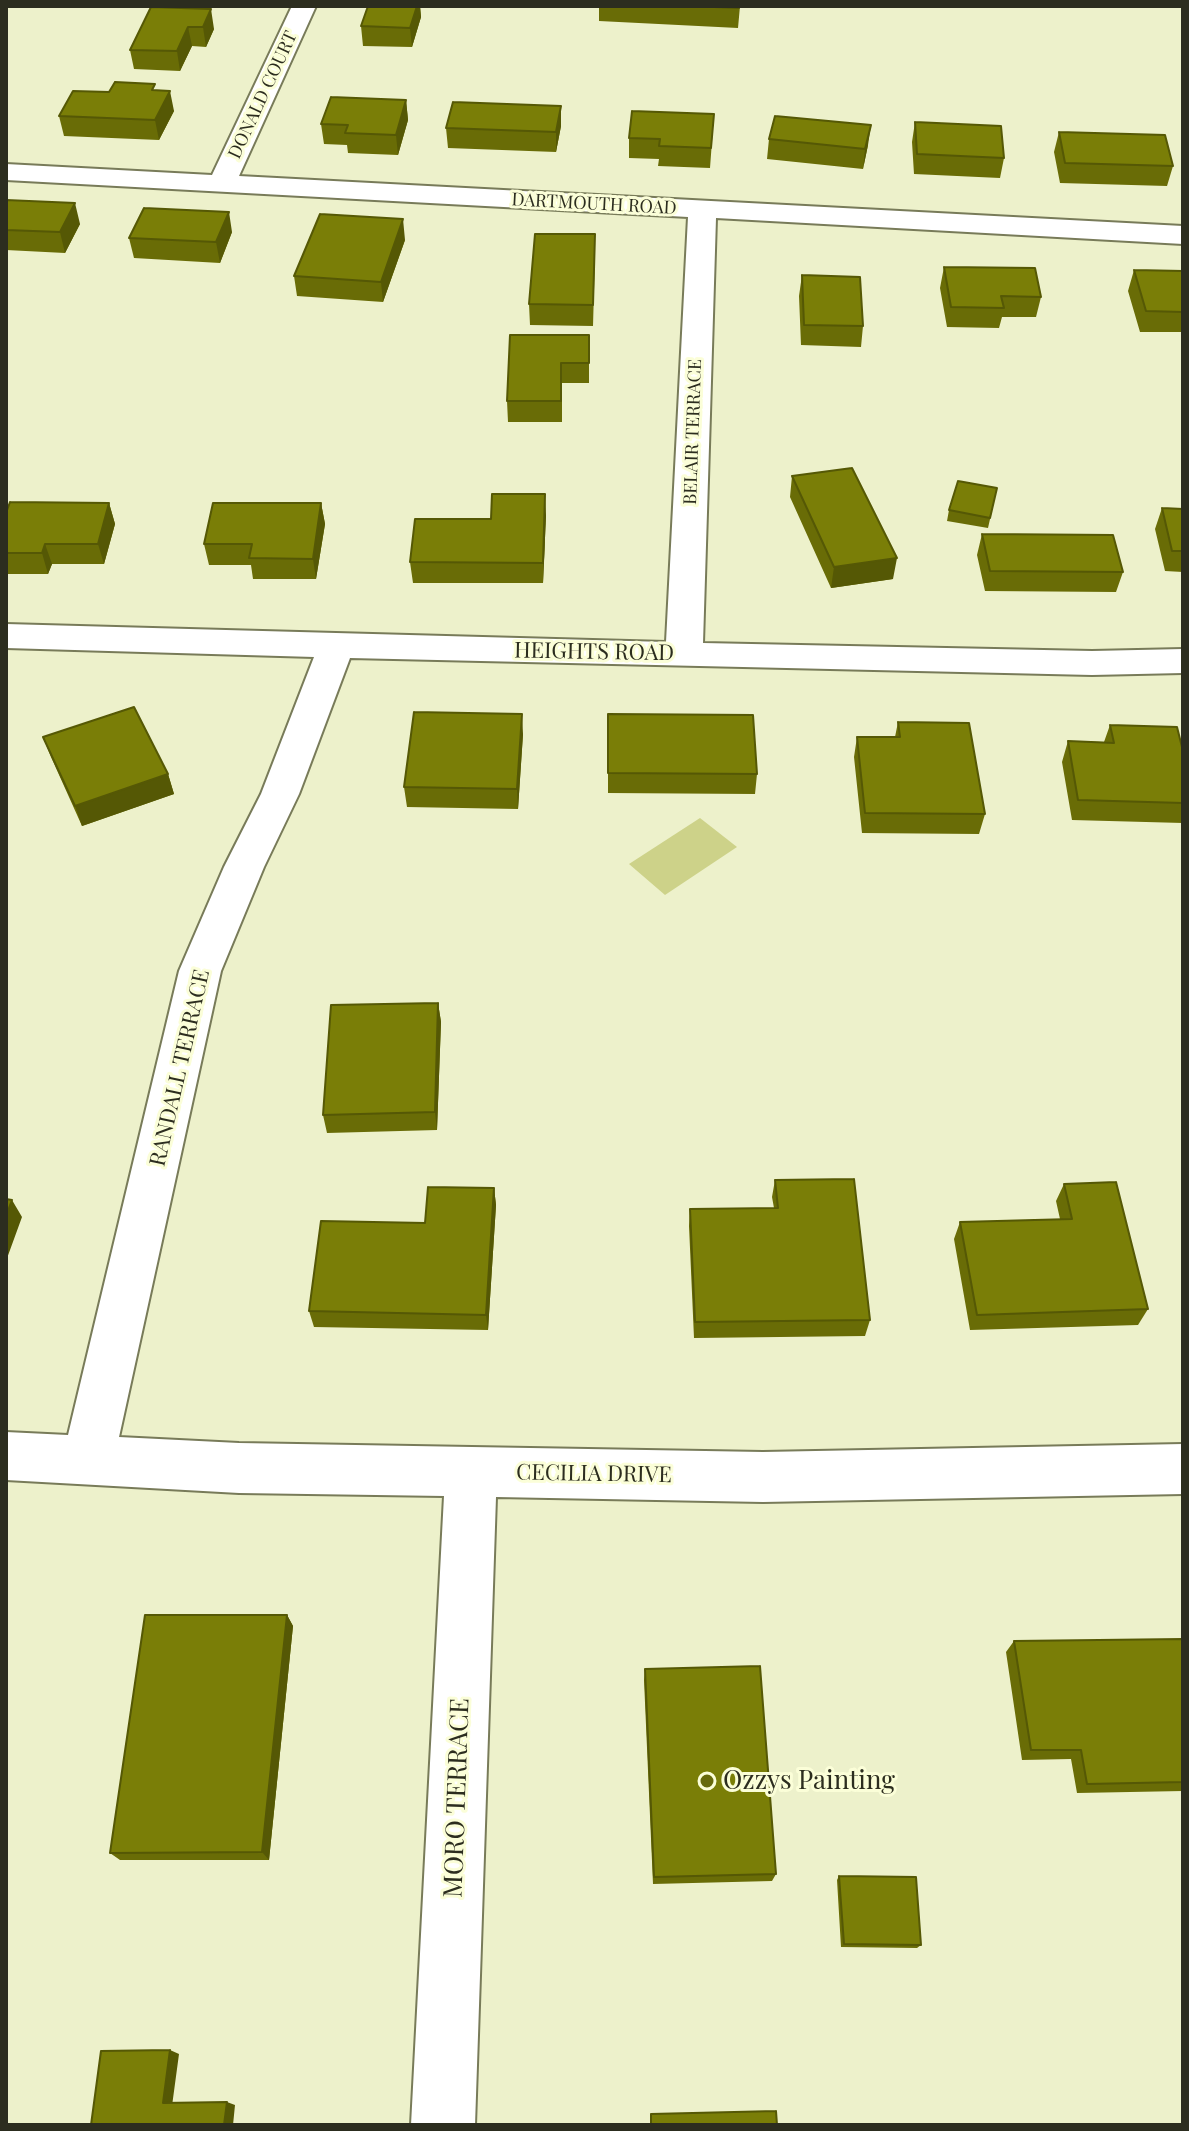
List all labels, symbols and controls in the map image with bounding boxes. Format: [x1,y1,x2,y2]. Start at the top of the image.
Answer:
street label: DONALD COURT [224,28,302,162]
street label: DARTMOUTH ROAD [511,189,677,219]
street label: BELAIR TERRACE [680,359,706,505]
street label: HEIGHTS ROAD [514,637,674,667]
street label: RANDALL TERRACE [145,967,215,1169]
street label: CECILIA DRIVE [516,1459,672,1489]
street label: MORO TERRACE [438,1698,476,1898]
place label: Ozzys Painting [723,1765,895,1797]
marker: Ozzys Painting [698,1772,716,1790]

